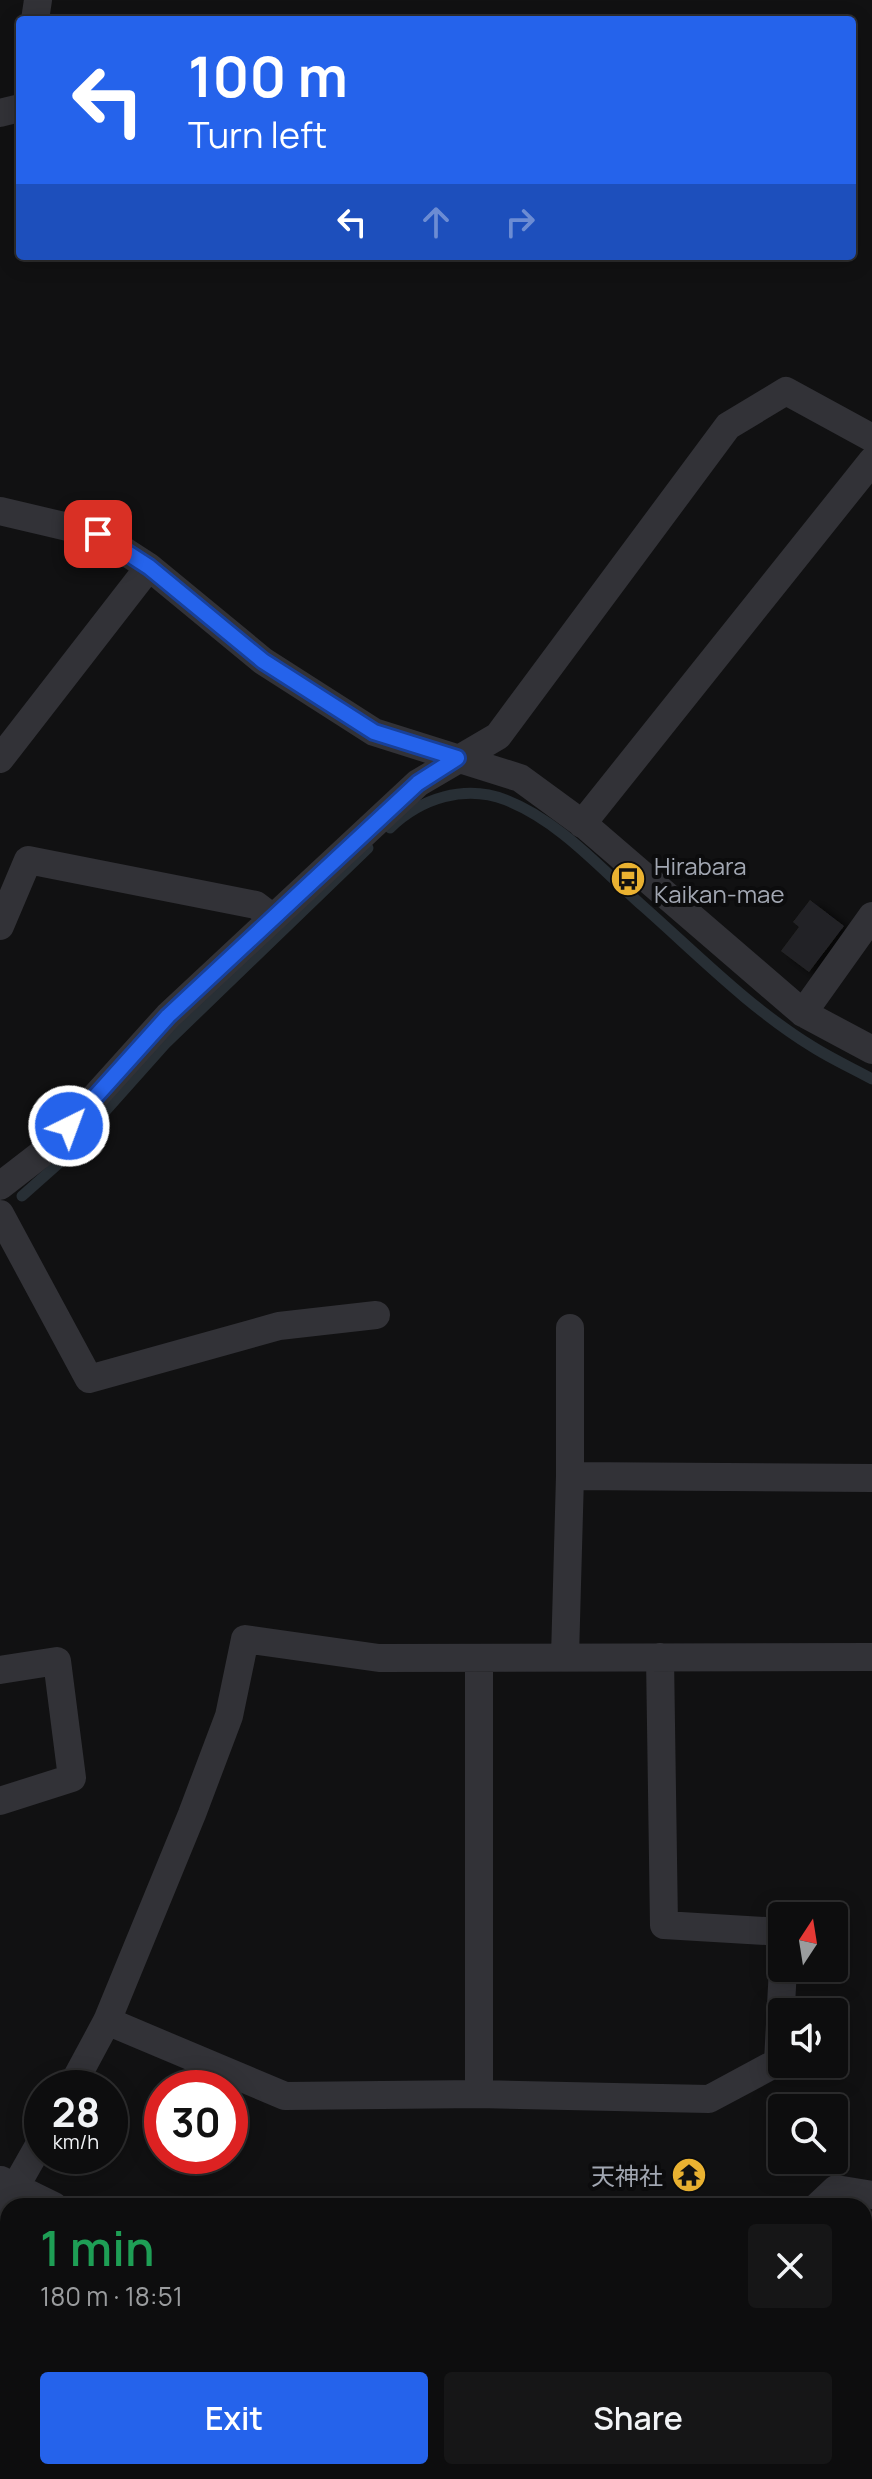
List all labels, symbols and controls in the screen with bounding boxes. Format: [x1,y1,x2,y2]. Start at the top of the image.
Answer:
text: 100 m [188,37,348,114]
icon: left [56,48,160,152]
text: Turn left [188,110,327,159]
icon: left [330,200,374,244]
icon: ahead [414,200,458,244]
icon: right [498,200,542,244]
pin [64,500,132,568]
icon: arrive [76,512,120,556]
place label: Hirabara Kaikan-mae [654,849,784,910]
bus stop icon: Hirabara Kaikan-mae [609,860,647,898]
position arrow [27,1084,111,1168]
north arrow [768,1902,848,1982]
map controls [768,1902,848,2174]
button: sound [768,1998,848,2078]
speed limit sign: 30 [144,2070,248,2174]
text: 28 [52,2084,100,2139]
button: search [768,2094,848,2174]
text: km/h [53,2128,99,2155]
temple icon: 天神社 [670,2156,708,2194]
place label: 天神社 [591,2159,663,2192]
text: 1 min [40,2215,154,2280]
button: close [748,2224,832,2308]
text: 180 m · 18:51 [40,2278,183,2314]
button: Exit [40,2372,428,2464]
button: Share [444,2372,832,2464]

